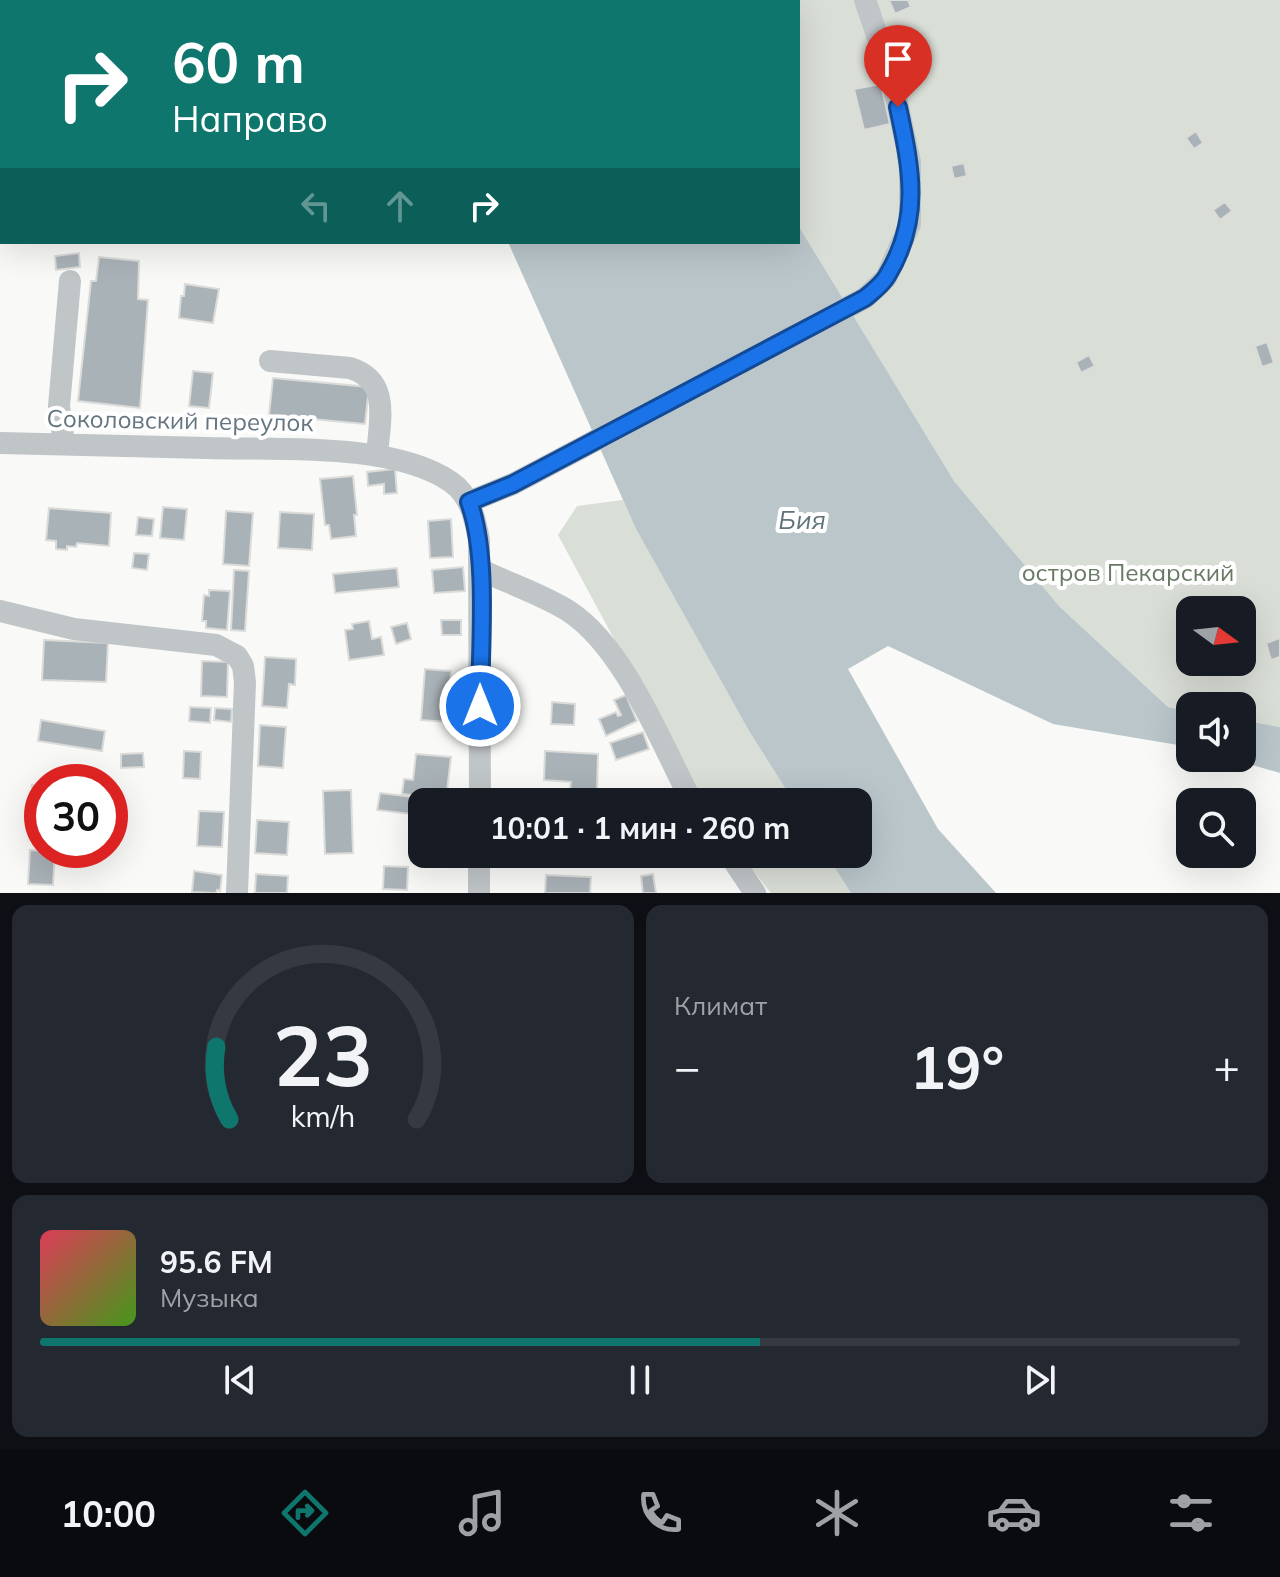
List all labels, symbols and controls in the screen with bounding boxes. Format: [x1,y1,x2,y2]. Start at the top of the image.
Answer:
pin [864,25,932,107]
text: 60 m [172,27,305,97]
icon: right [40,32,144,136]
icon: arrive [876,37,920,81]
text: Направо [172,96,328,141]
icon: left [294,184,338,228]
icon: ahead [378,184,422,228]
icon: right [462,184,506,228]
street label: Соколовский переулок [46,403,314,437]
water label: Бия [778,503,826,536]
park label: остров Пекарский [1022,557,1234,587]
north arrow [1176,596,1256,676]
map controls [1176,596,1256,868]
position arrow [438,664,522,748]
button: sound [1176,692,1256,772]
speed limit sign: 30 [24,764,128,868]
button: search [1176,788,1256,868]
text: 10:01 · 1 мин · 260 m [490,809,790,847]
text: Климат [674,989,767,1022]
text: 23 [273,1002,373,1107]
text: 19° [910,1029,1004,1104]
text: − [674,1039,700,1094]
text: + [1214,1039,1240,1094]
text: km/h [291,1098,355,1134]
text: 95.6 FM [160,1243,273,1281]
text: Музыка [160,1281,259,1314]
icon: previous [218,1358,262,1402]
icon: pause [618,1358,662,1402]
icon: next [1018,1358,1062,1402]
icon: directions [277,1485,333,1541]
icon: music [454,1485,510,1541]
icon: phone [632,1485,688,1541]
icon: climate [809,1485,865,1541]
icon: car [986,1485,1042,1541]
icon: filters [1163,1485,1219,1541]
text: 10:00 [61,1491,156,1536]

